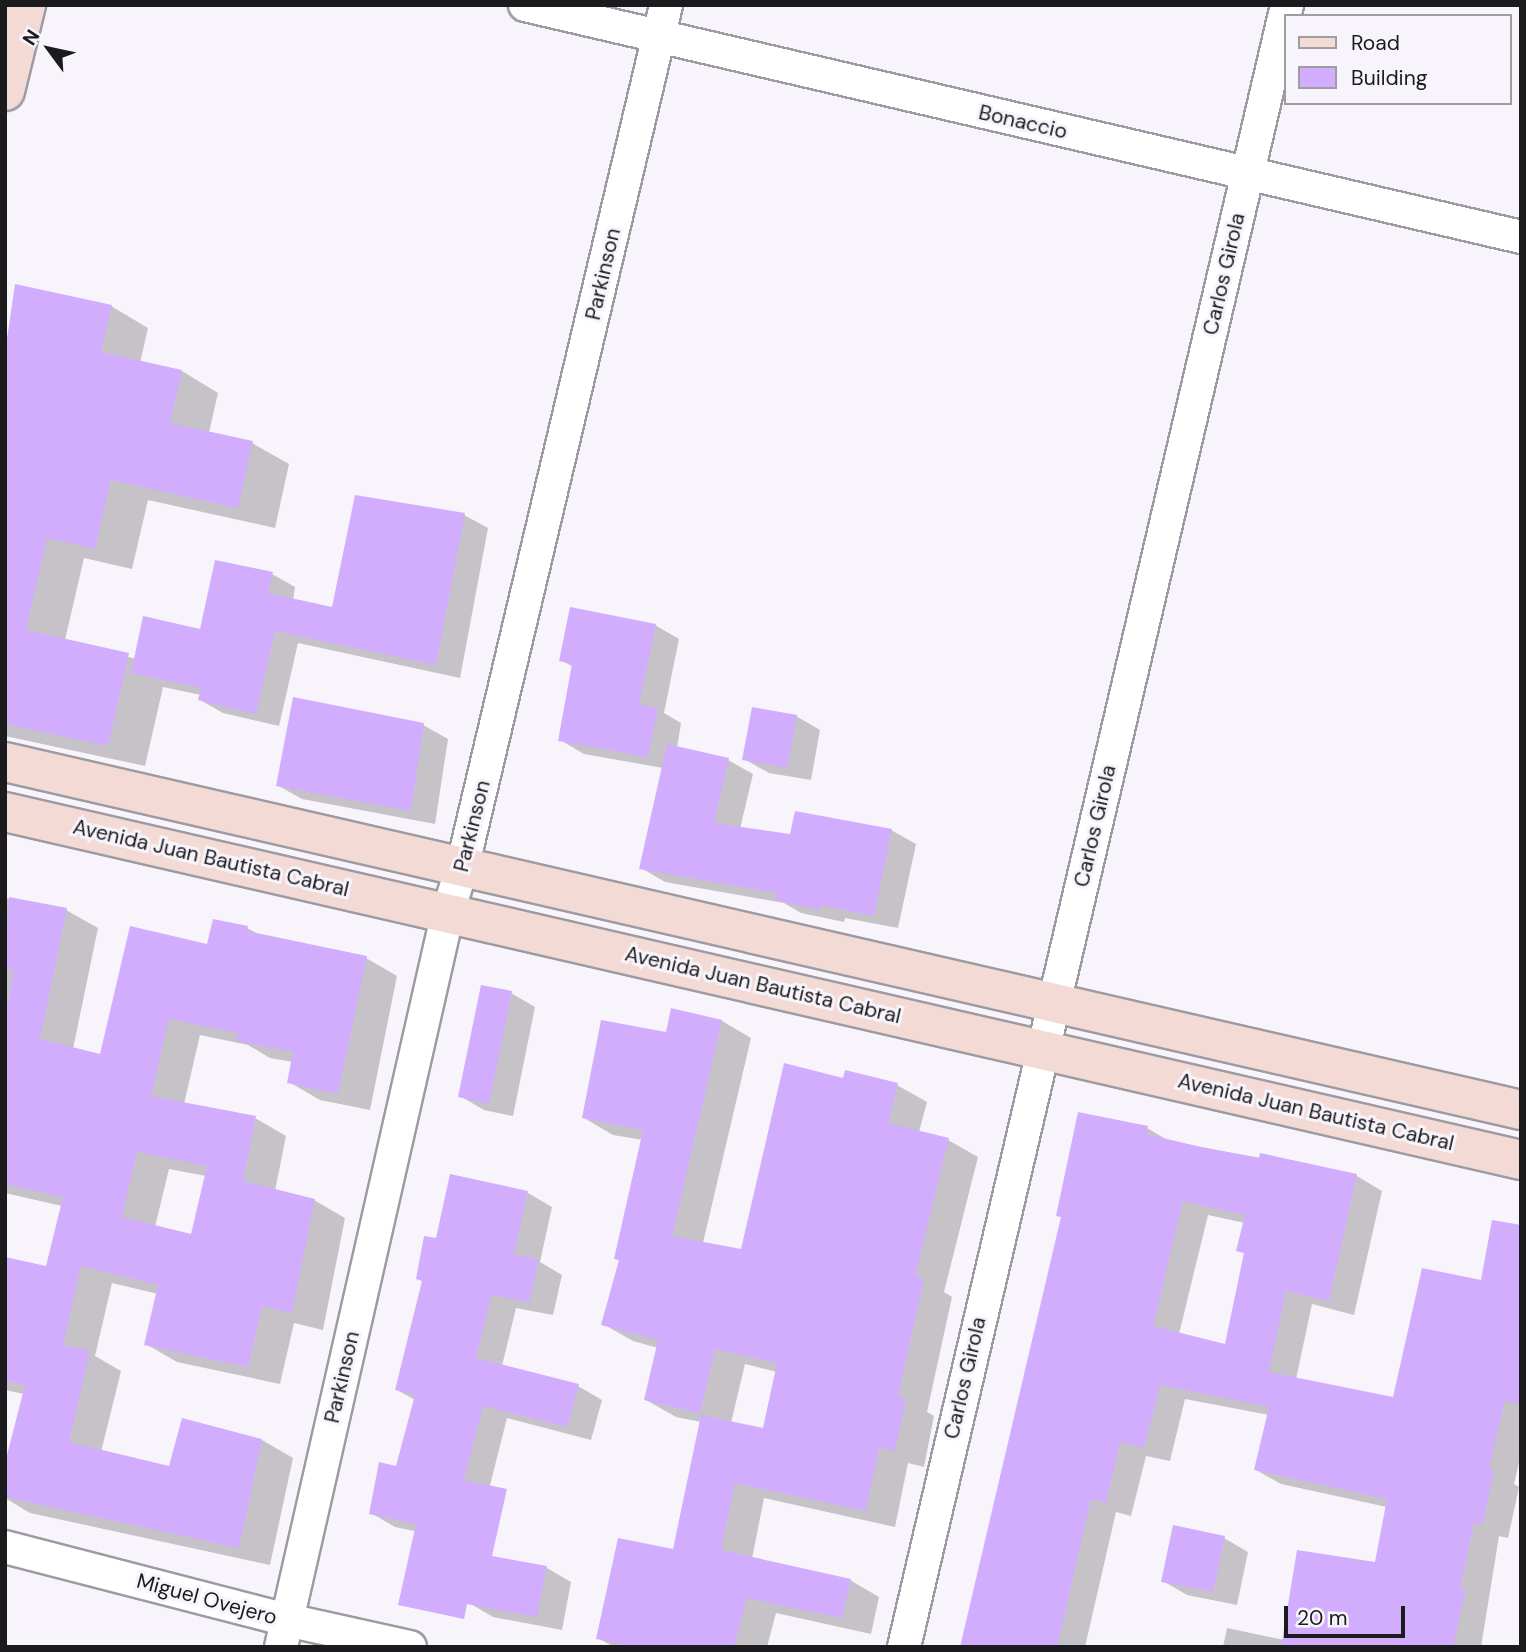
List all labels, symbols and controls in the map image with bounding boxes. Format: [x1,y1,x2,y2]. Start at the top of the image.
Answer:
north arrow [14,14,84,84]
legend [1284,14,1512,105]
text: N [17,25,45,50]
text: Road [1351,29,1400,57]
text: Building [1351,64,1427,92]
street label: Bonaccio [976,100,1070,144]
street label: Carlos Girola [1198,211,1250,337]
street label: Parkinson [580,226,626,322]
street label: Carlos Girola [1069,763,1121,889]
street label: Parkinson [448,778,496,874]
street label: Avenida Juan Bautista Cabral [71,814,351,902]
street label: Avenida Juan Bautista Cabral [623,941,903,1029]
street label: Avenida Juan Bautista Cabral [1176,1068,1456,1156]
street label: Carlos Girola [939,1315,991,1441]
street label: Parkinson [319,1329,365,1425]
street label: Miguel Ovejero [134,1568,280,1630]
scale bar [1288,1592,1409,1636]
text: 20 m [1297,1604,1348,1632]

